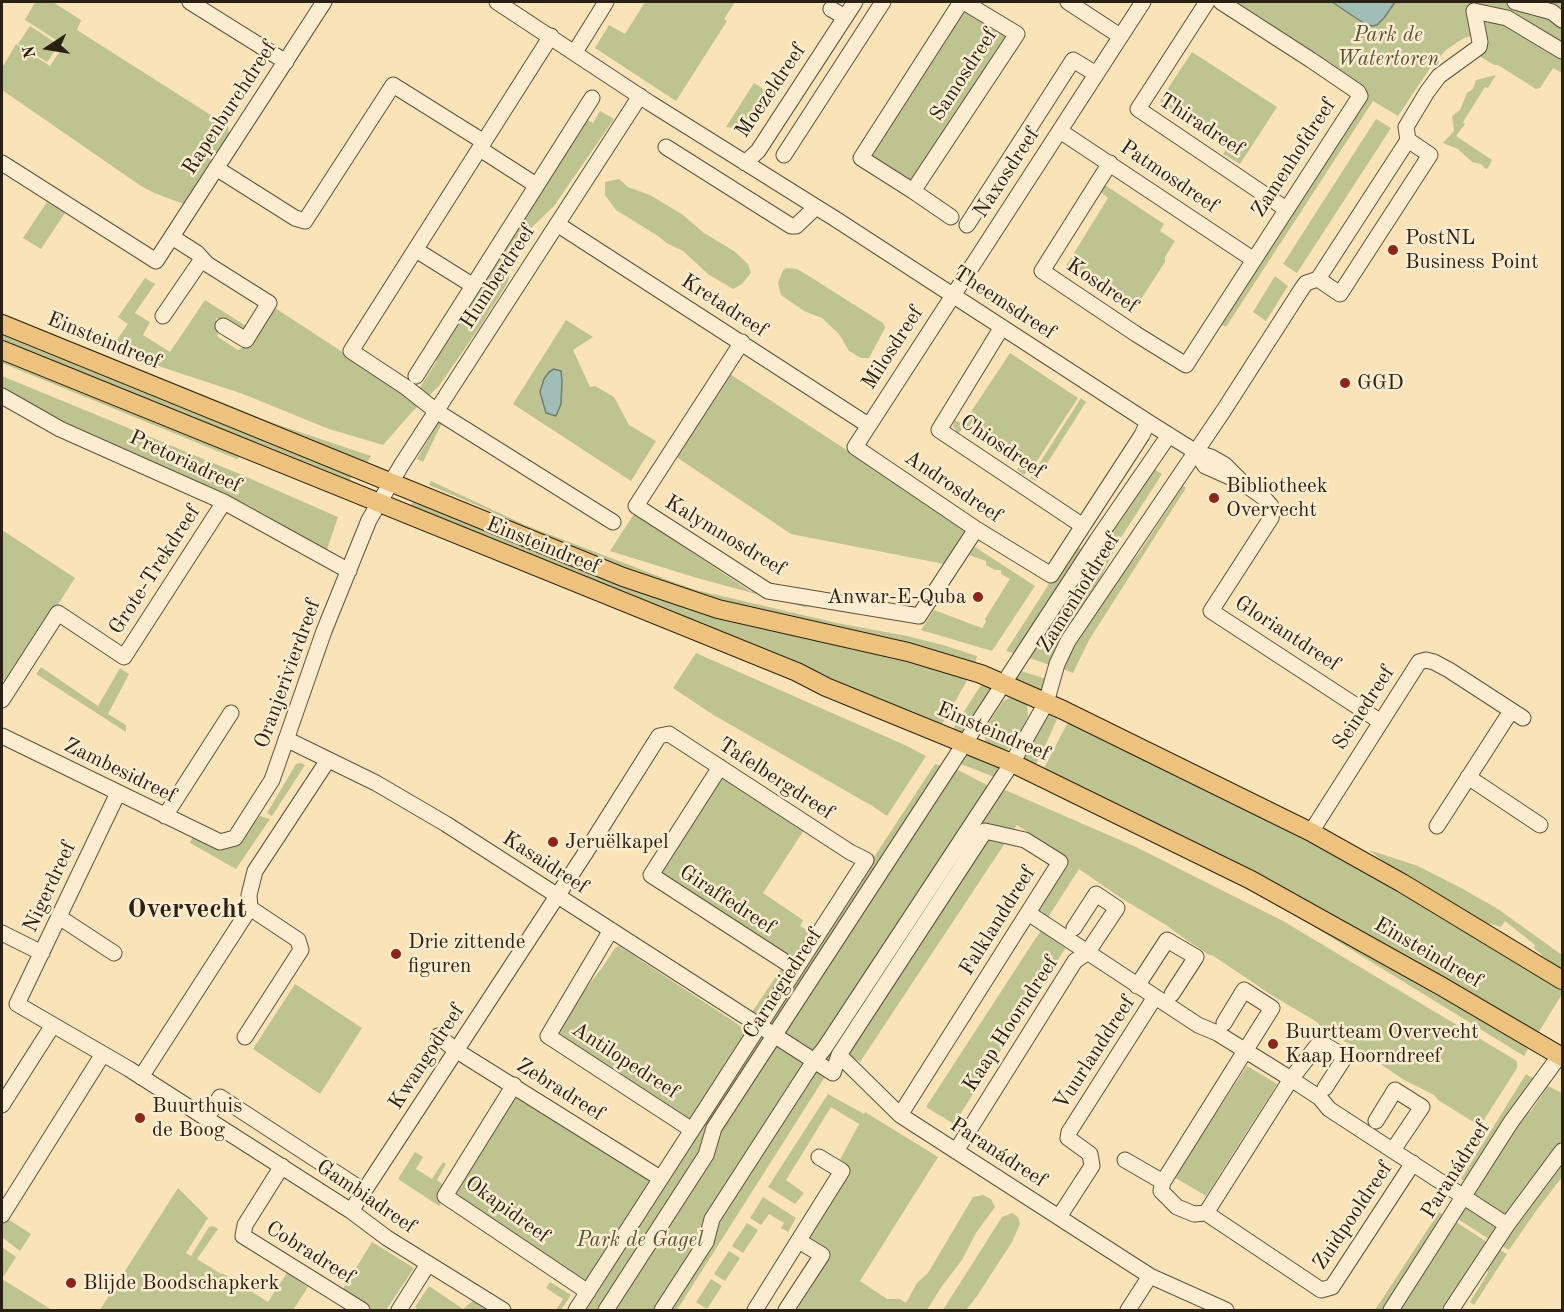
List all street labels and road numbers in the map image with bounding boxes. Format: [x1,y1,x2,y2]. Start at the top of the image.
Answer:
street label: Samosdreef [925,24,1003,126]
street label: Rapenburchdreef [177,36,283,180]
street label: Moezeldreef [730,39,812,143]
street label: Thiradreef [1154,88,1248,162]
street label: Zamenhofdreef [1246,94,1342,222]
street label: Naxosdreef [969,123,1045,223]
street label: Patmosdreef [1115,135,1223,219]
street label: Humberdreef [455,220,541,334]
street label: Kosdreef [1061,253,1143,319]
street label: Theemsdreef [948,260,1060,346]
street label: Kretadreef [676,269,772,343]
street label: Milosdreef [857,302,929,394]
street label: Einsteindreef [43,307,165,375]
street label: Chiosdreef [955,410,1049,484]
street label: Pretoriadreef [125,425,245,499]
street label: Androsdreef [899,445,1007,529]
street label: Kalymnosdreef [660,490,790,582]
street label: Grote-Trekdreef [104,501,206,639]
street label: Einsteindreef [482,512,604,580]
street label: Zamenhofdreef [1032,529,1126,657]
street label: Gloriantdreef [1230,591,1344,677]
street label: Oranjerivierdreef [249,596,327,752]
street label: Seinedreef [1328,661,1400,755]
street label: Einsteindreef [933,697,1053,767]
street label: Tafelbergdreef [713,732,839,826]
street label: Zambesidreef [60,733,180,809]
street label: Kasaidreef [497,826,593,900]
street label: Nigerdreef [18,838,82,936]
street label: Giraffedreef [674,860,780,940]
street label: Falklanddreef [954,862,1042,980]
street label: Einsteindreef [1370,912,1486,994]
street label: Carnegiedreef [738,924,828,1044]
street label: Kaap Hoorndreef [958,951,1064,1097]
street label: Vuurlanddreef [1049,991,1141,1115]
street label: Kwangodreef [384,999,470,1115]
street label: Antilopedreef [567,1017,683,1105]
street label: Zebradreef [511,1053,609,1127]
street label: Paranádreef [945,1112,1051,1194]
street label: Paranádreef [1416,1117,1496,1223]
street label: Gambiadreef [311,1154,421,1240]
street label: Zuidpooldreef [1308,1157,1398,1275]
street label: Okapidreef [460,1171,554,1249]
street label: Cobradreef [261,1216,359,1290]

